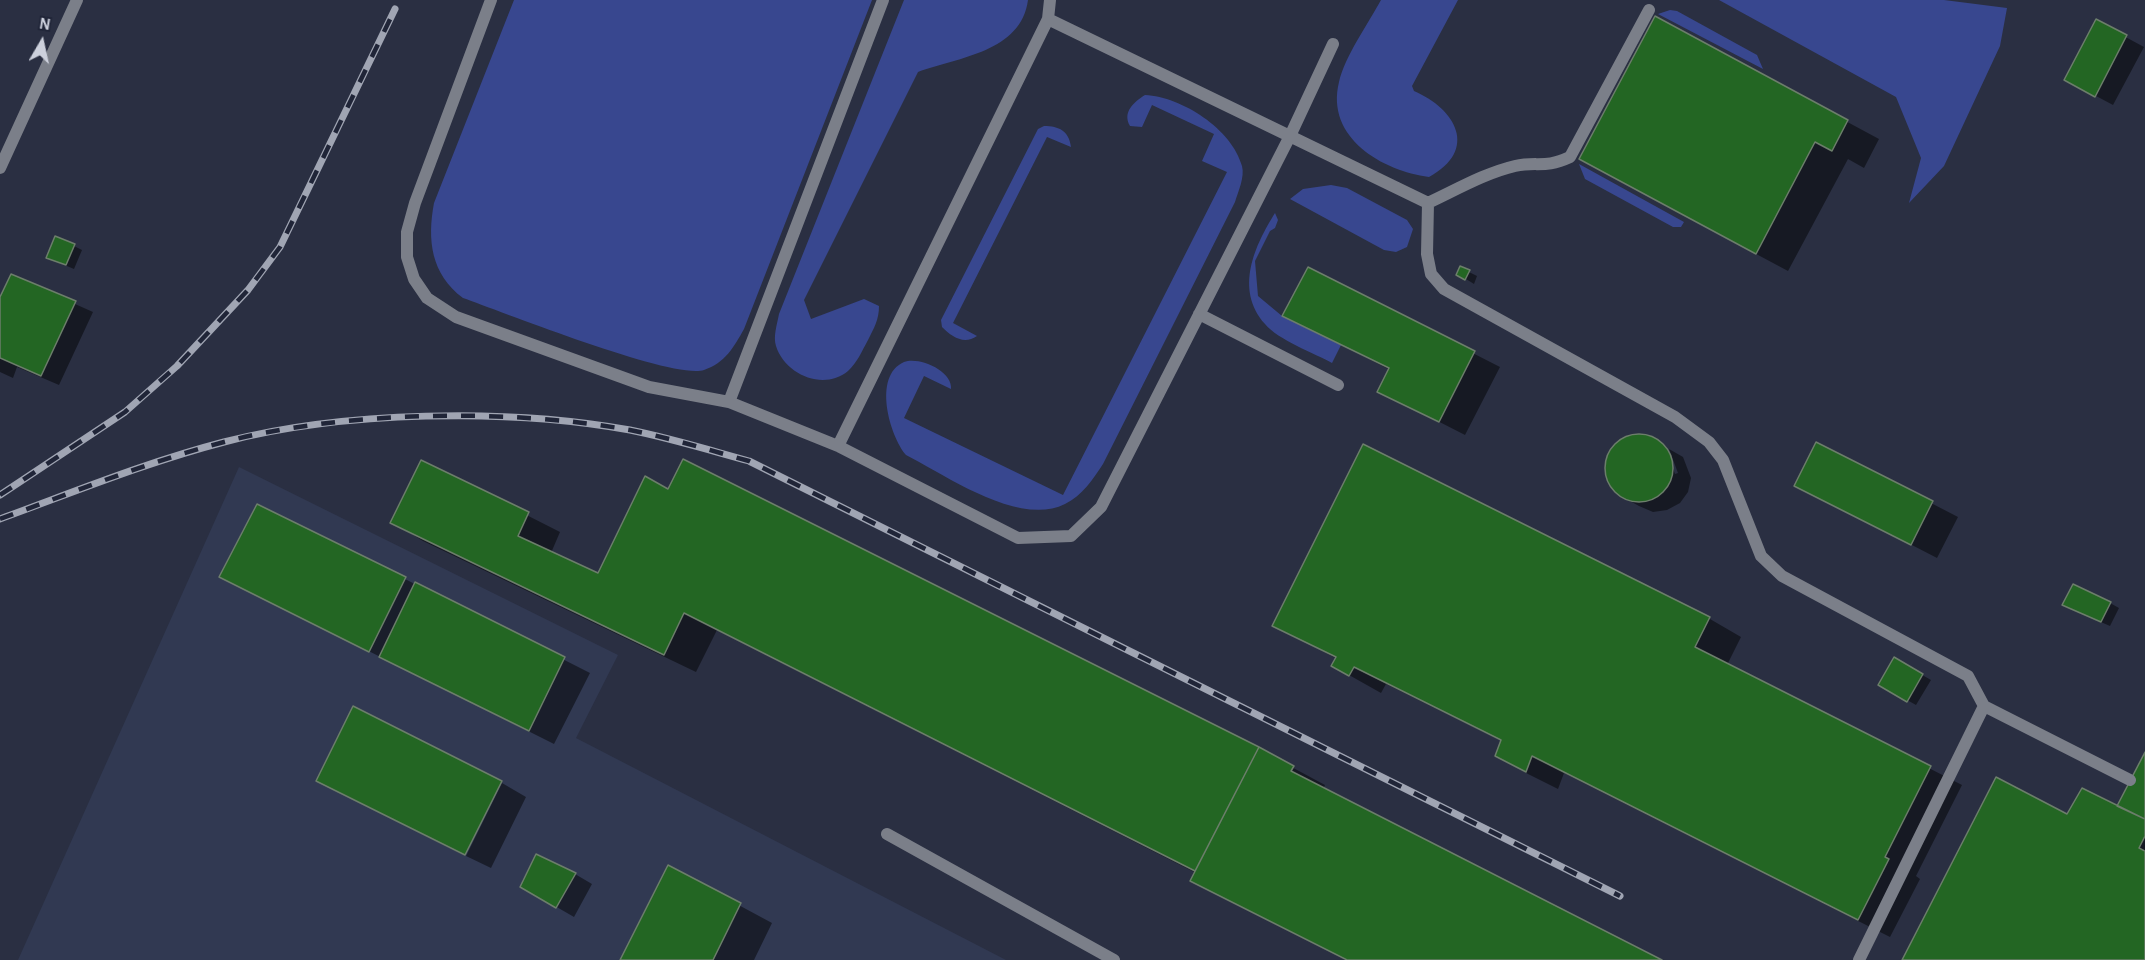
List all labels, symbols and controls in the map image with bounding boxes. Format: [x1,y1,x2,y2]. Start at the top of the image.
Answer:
north arrow [12,12,72,72]
text: N [38,15,52,33]

